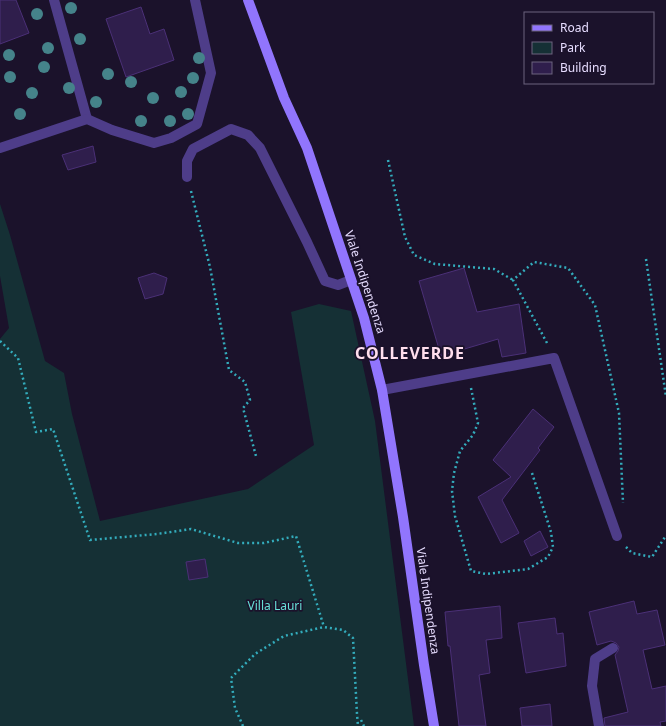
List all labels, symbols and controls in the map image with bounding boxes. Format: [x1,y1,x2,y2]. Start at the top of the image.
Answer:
legend [524,12,654,84]
text: Road [560,19,589,36]
text: Park [560,39,586,56]
text: Building [560,59,607,76]
street label: Viale Indipendenza [341,228,390,336]
district label: COLLEVERDE [355,342,465,364]
street label: Viale Indipendenza [413,547,444,655]
park label: Villa Lauri [248,597,302,614]

